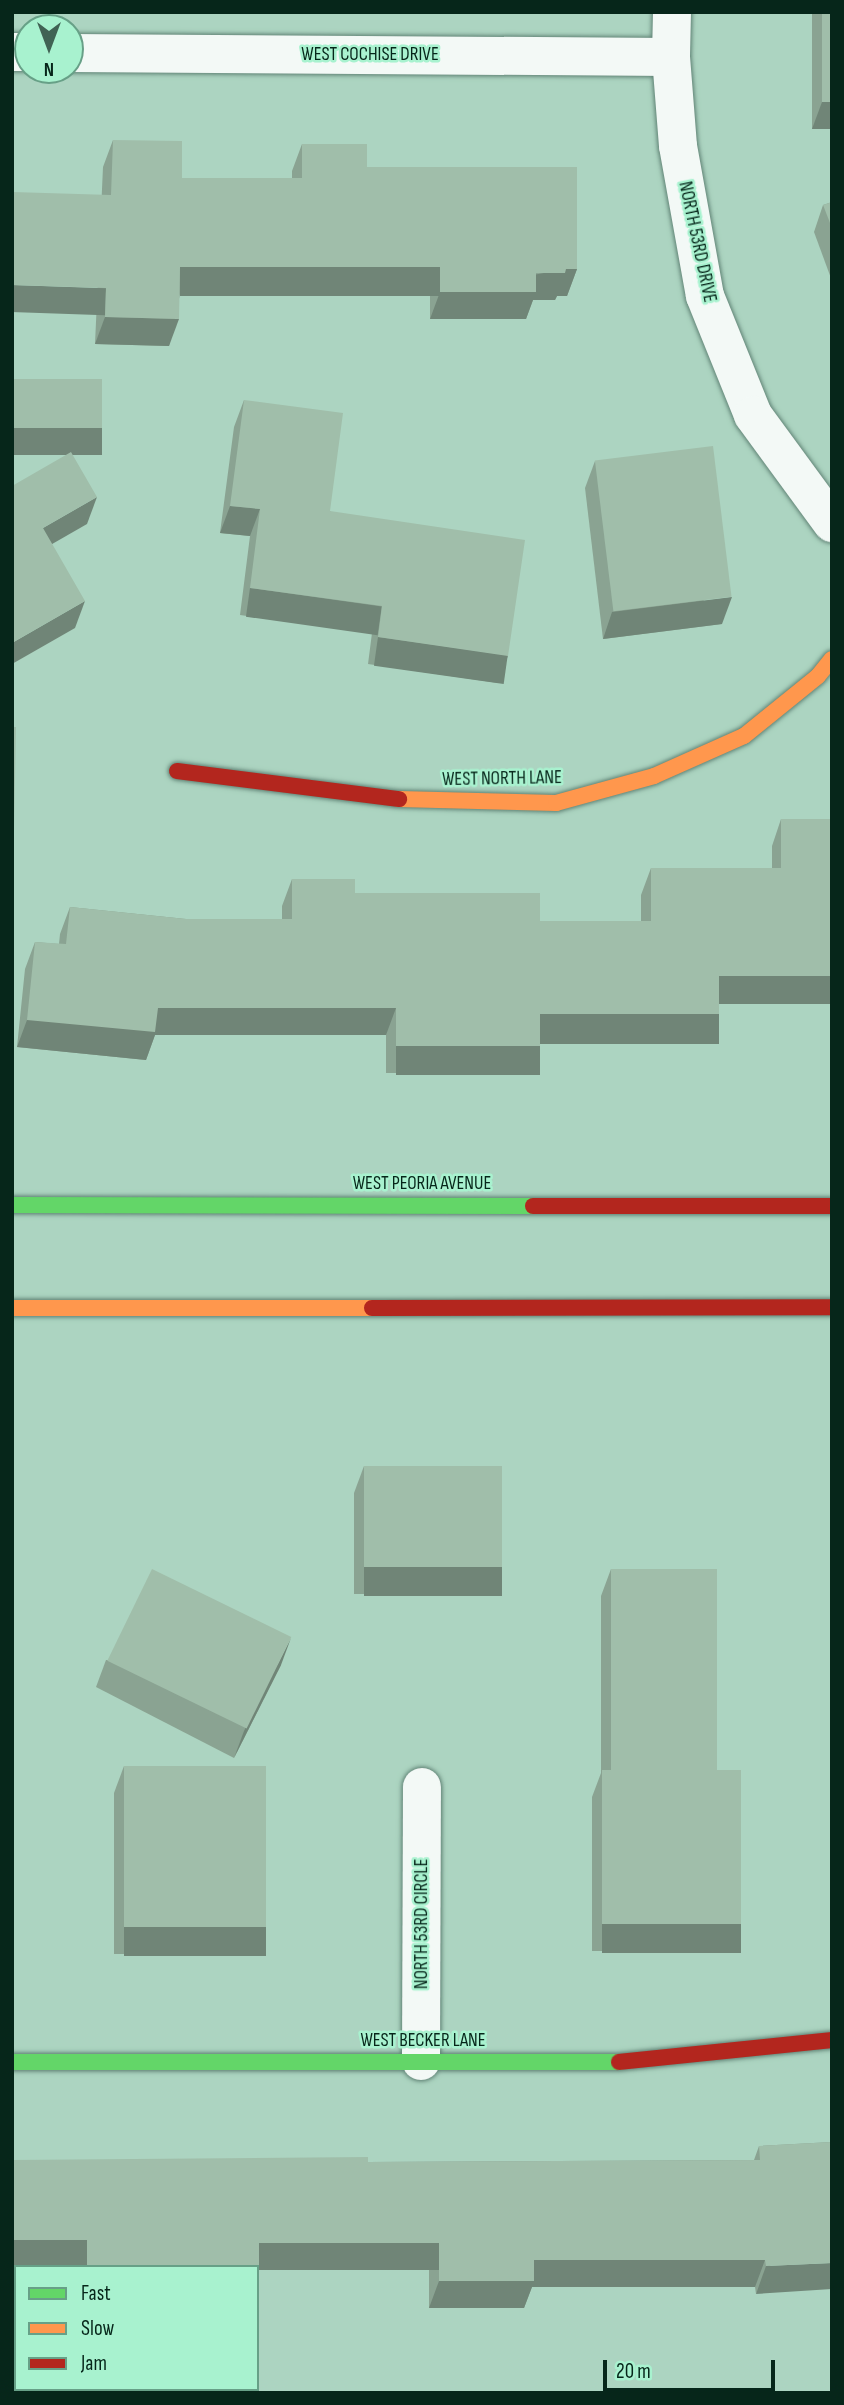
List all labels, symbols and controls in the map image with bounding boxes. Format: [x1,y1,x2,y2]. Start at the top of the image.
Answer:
north arrow [14,14,84,84]
street label: WEST COCHISE DRIVE [301,44,439,66]
text: N [44,57,54,80]
street label: NORTH 53RD DRIVE [673,179,721,305]
street label: WEST NORTH LANE [442,767,562,791]
street label: WEST PEORIA AVENUE [353,1173,491,1195]
street label: NORTH 53RD CIRCLE [411,1859,433,1989]
street label: WEST BECKER LANE [360,2030,486,2052]
legend [14,2265,259,2391]
text: Fast [81,2281,111,2306]
text: Slow [81,2316,114,2341]
scale bar [606,2346,778,2390]
text: Jam [81,2351,107,2376]
text: 20 m [616,2359,651,2384]

